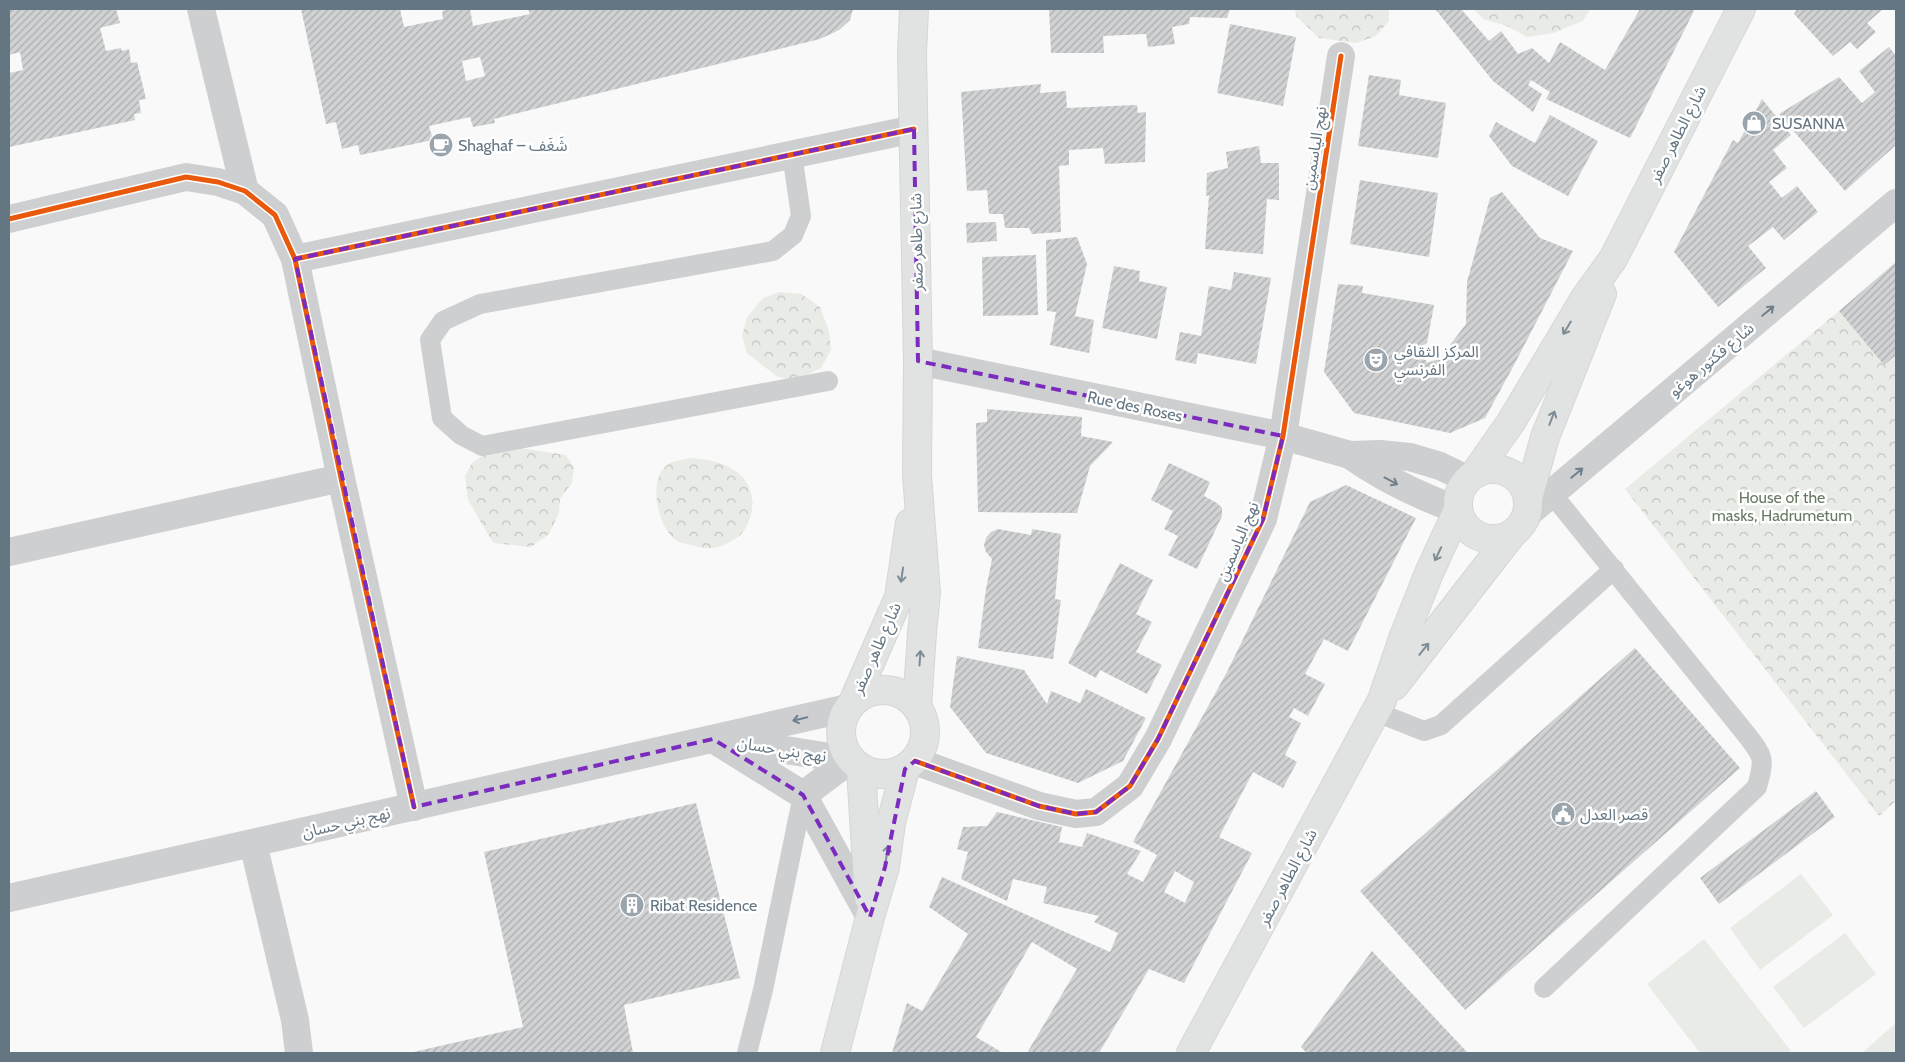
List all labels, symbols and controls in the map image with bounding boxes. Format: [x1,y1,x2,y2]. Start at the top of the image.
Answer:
street label: شارع الطاهر صفر [1644,82,1713,188]
street label: نهج الياسمين [1299,105,1333,192]
shop icon: SUSANNA [1741,110,1767,136]
place label: SUSANNA [1772,114,1845,133]
cafe icon: Shaghaf – شَغَف [428,132,454,158]
place label: Shaghaf – شَغَف [458,136,568,155]
street label: شارع طاهر صفر [906,193,930,292]
one-way arrow [1761,306,1774,317]
street label: شارع فكتور هوغو [1665,318,1760,403]
one-way arrow [1561,321,1571,335]
place label: المركز الثقافي الفرنسي [1394,342,1479,382]
theatre icon: المركز الثقافي الفرنسي [1363,347,1389,373]
street label: Rue des Roses [1086,387,1184,426]
one-way arrow [1548,411,1557,426]
one-way arrow [1570,468,1583,479]
one-way arrow [1383,477,1398,486]
park label: House of the masks, Hadrumetum [1712,488,1852,525]
street label: نهج الياسمين [1212,499,1265,585]
one-way arrow [1432,546,1442,561]
one-way arrow [897,566,907,582]
street label: شارع طاهر صفر [847,600,908,699]
one-way arrow [1418,643,1429,656]
one-way arrow [915,650,924,666]
one-way arrow [793,715,809,724]
street label: نهج بني حسان [735,733,828,769]
public building icon: قصر العدل [1550,801,1576,827]
street label: نهج بني حسان [300,803,393,845]
place label: قصر العدل [1580,805,1648,825]
street label: شارع الطاهر صفر [1254,826,1323,931]
one-way arrow [882,846,892,862]
building icon: Ribat Residence [619,892,645,918]
place label: Ribat Residence [650,896,757,915]

